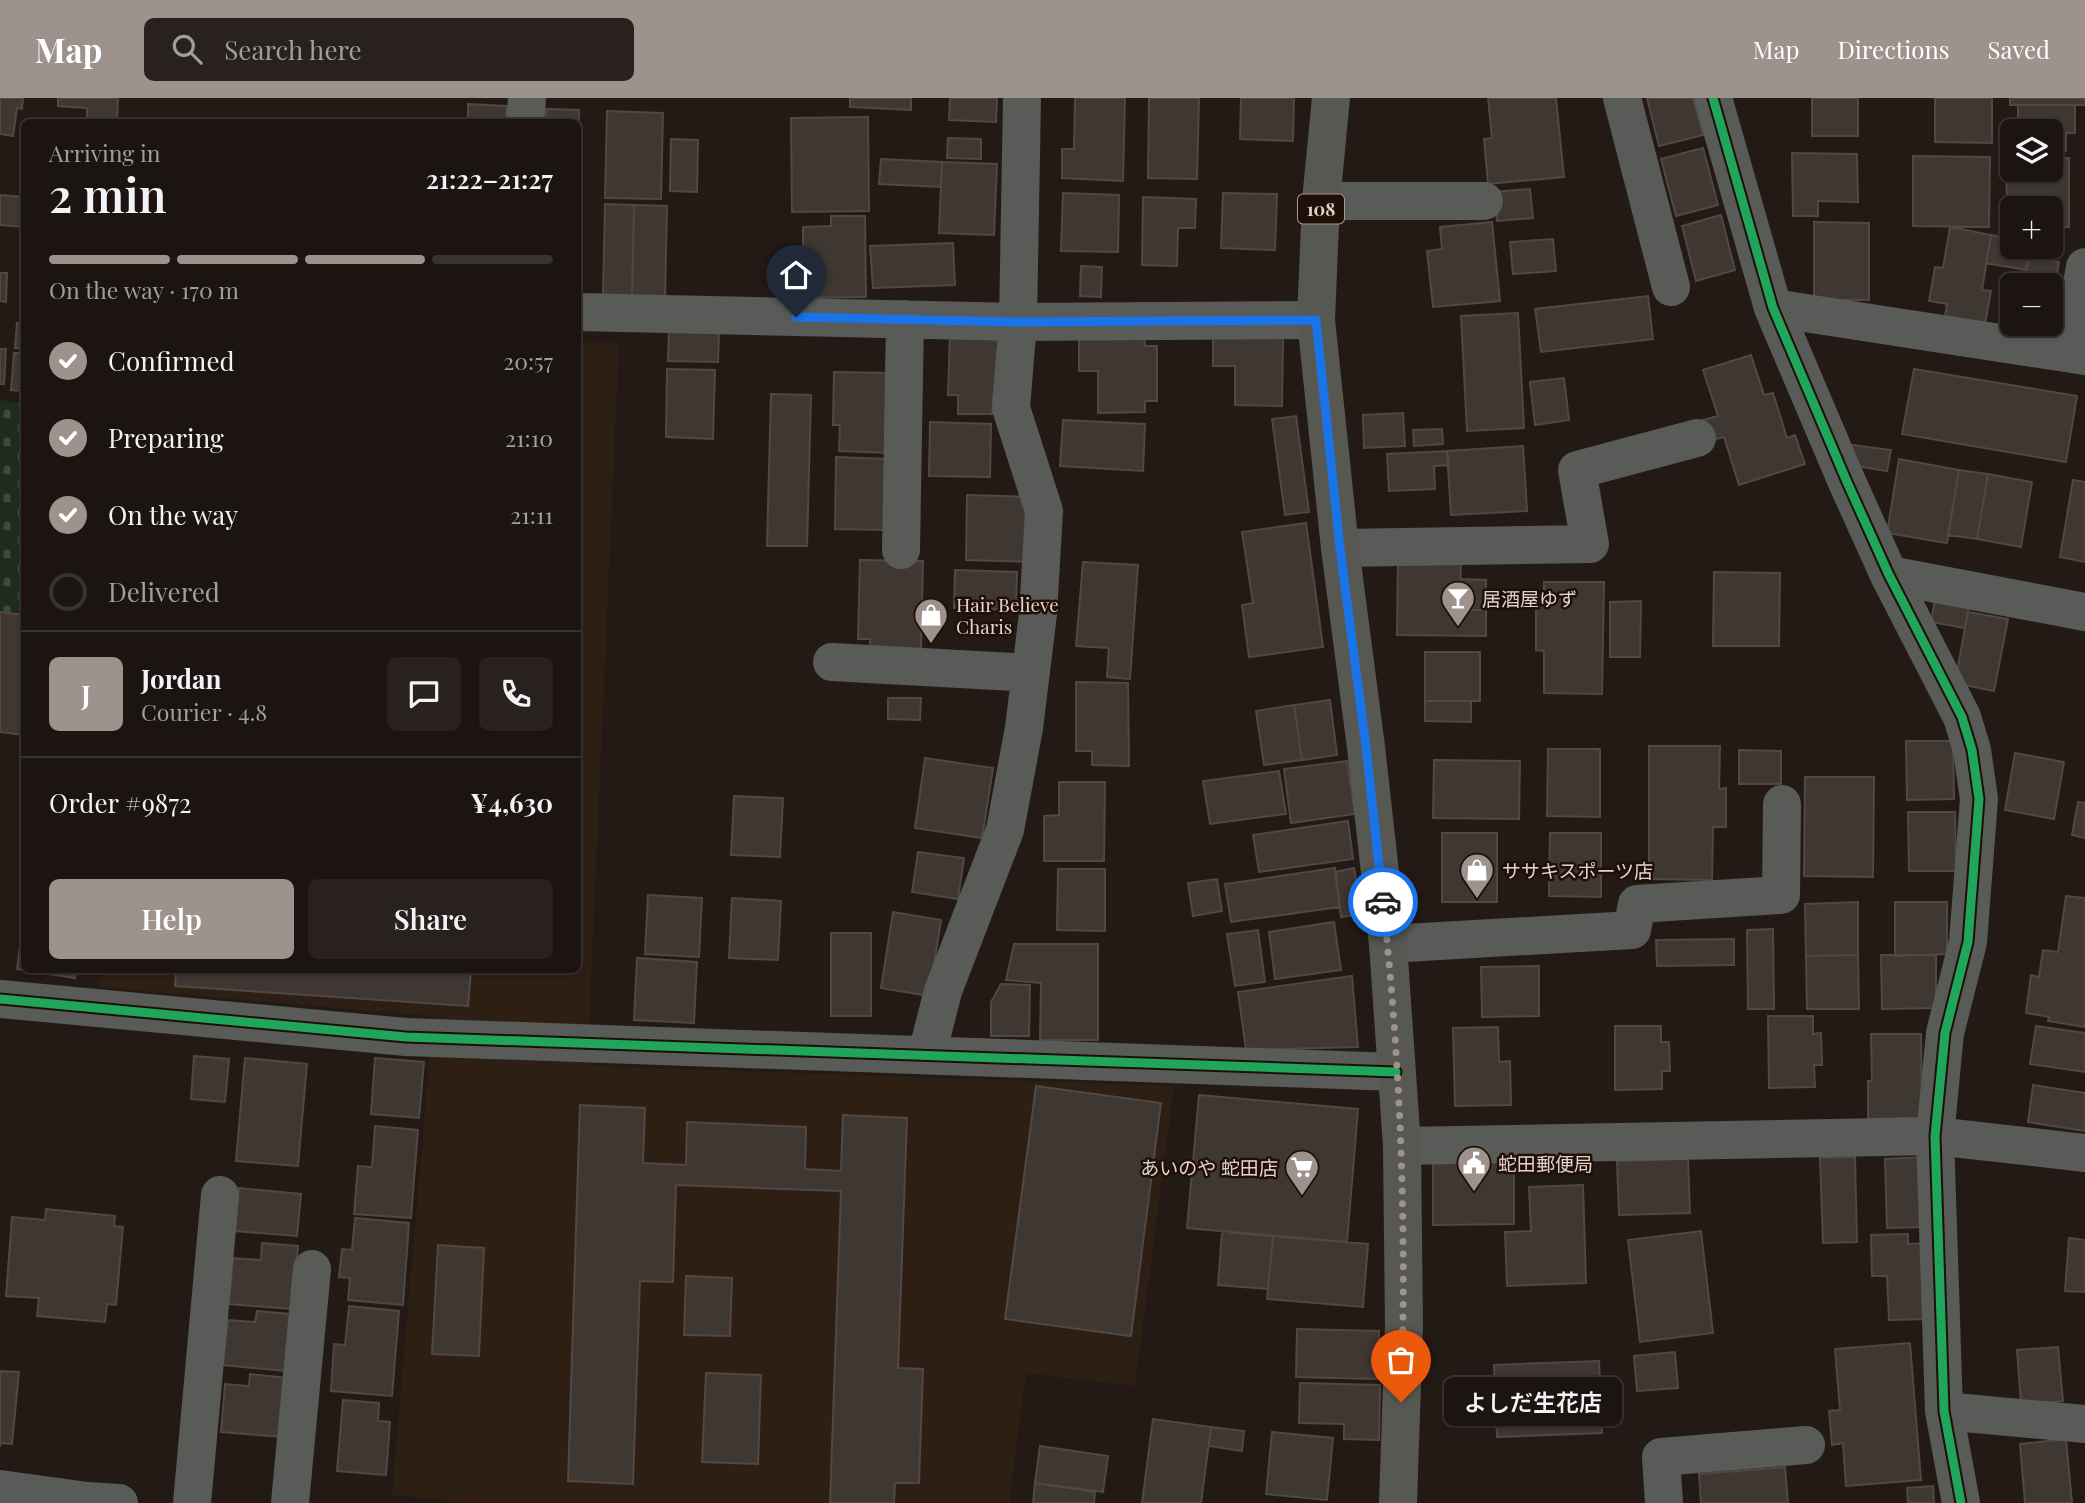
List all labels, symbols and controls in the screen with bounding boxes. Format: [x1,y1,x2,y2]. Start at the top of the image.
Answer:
search box [144,18,634,81]
text: Map [35,27,102,71]
icon: search [168,30,206,68]
text: Search here [224,32,362,67]
text: Map [1753,33,1799,65]
text: Directions [1837,33,1950,65]
text: Saved [1988,33,2050,65]
map controls [2000,119,2063,336]
button: layers [2000,119,2063,182]
text: Arriving in [49,137,161,168]
text: 21:22–21:27 [426,161,553,196]
text: 2 min [49,163,167,225]
road number: 108 [1298,194,1344,224]
button: + [2000,196,2063,259]
pin [766,245,826,317]
icon: home [777,256,815,294]
button: − [2000,273,2063,336]
text: On the way · 170 m [49,274,239,305]
icon: check [49,342,87,380]
text: Confirmed [108,343,235,378]
text: 20:57 [503,345,553,376]
icon: check [49,419,87,457]
text: Preparing [108,420,224,455]
text: 21:10 [505,422,553,453]
icon: check [49,496,87,534]
text: On the way [108,497,238,532]
text: 21:11 [510,499,553,530]
text: Delivered [108,574,220,609]
bar icon: 居酒屋ゆず [1439,579,1477,628]
place label: 居酒屋ゆず [1482,585,1577,611]
place label: Hair Believe Charis [956,591,1059,639]
shop icon: Hair Believe Charis [912,596,950,645]
button: chat [387,657,461,731]
button: phone [479,657,553,731]
text: Jordan [141,661,221,696]
text: J [81,677,91,712]
text: Courier · 4.8 [141,696,267,727]
text: Order #9872 [49,785,191,820]
text: ¥4,630 [471,785,553,820]
shop icon: ササキスポーツ店 [1458,851,1496,900]
place label: ササキスポーツ店 [1502,857,1653,883]
courier [1348,867,1418,937]
button: Help [49,879,294,959]
button: Share [308,879,553,959]
icon: car [1364,883,1402,921]
public building icon: 蛇田郵便局 [1455,1144,1493,1193]
supermarket icon: あいのや 蛇田店 [1283,1148,1321,1197]
place label: 蛇田郵便局 [1498,1150,1593,1176]
place label: あいのや 蛇田店 [1140,1154,1278,1180]
pin [1371,1330,1431,1402]
icon: bag [1382,1341,1420,1379]
callout: よしだ生花店 [1443,1378,1622,1426]
text: よしだ生花店 [1464,1386,1602,1417]

